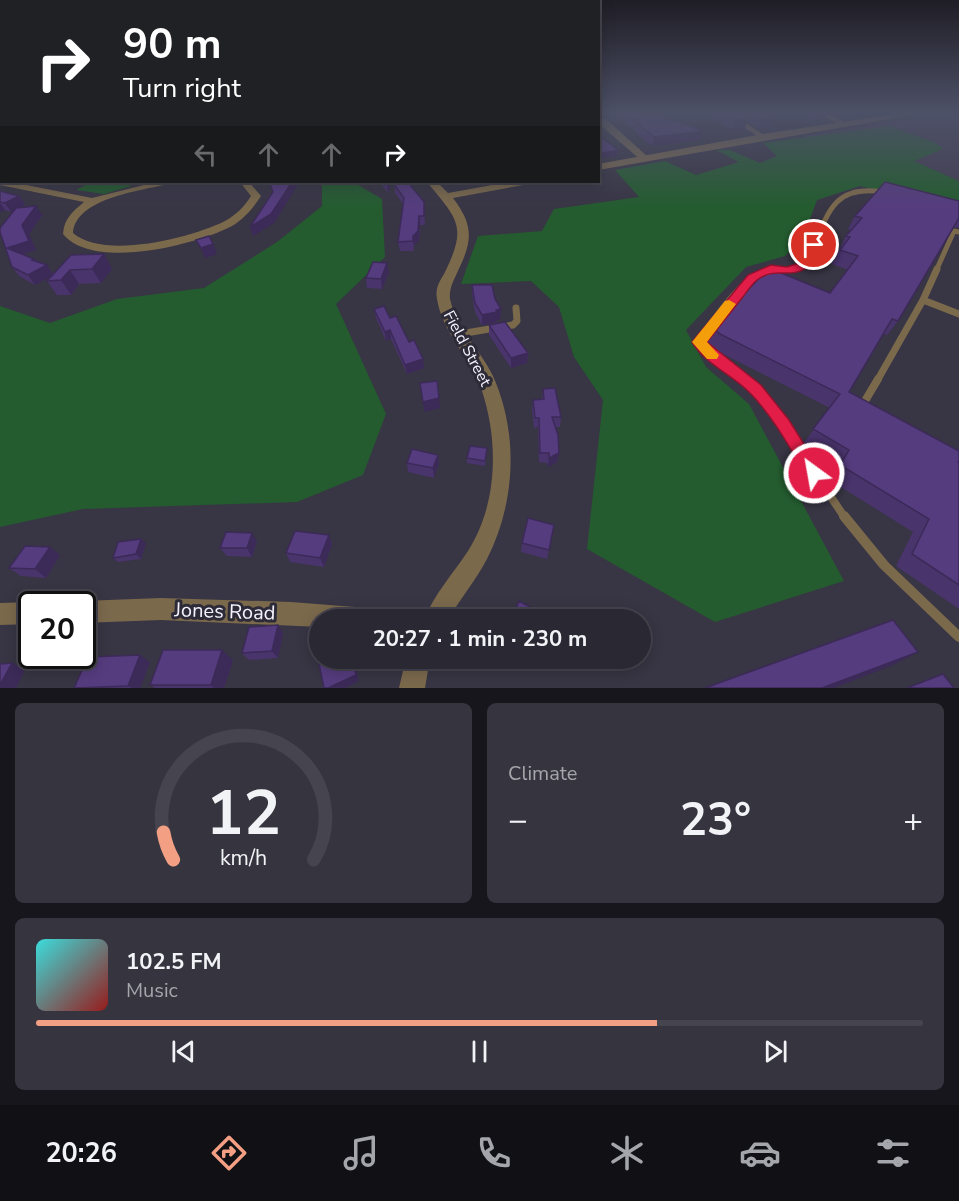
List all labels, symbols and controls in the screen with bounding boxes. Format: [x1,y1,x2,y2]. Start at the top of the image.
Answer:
text: 90 m [123,16,222,73]
icon: right [24,24,102,102]
text: Turn right [123,70,241,107]
icon: left [189,138,222,171]
icon: ahead [252,138,285,171]
icon: ahead [315,138,348,171]
icon: right [378,138,411,171]
pin [788,219,839,270]
icon: arrive [797,228,830,261]
street label: Field Street [438,307,496,391]
position arrow [782,441,846,505]
speed limit sign: 20 [18,591,96,669]
street label: Jones Road [173,596,276,627]
text: 20:27 · 1 min · 230 m [373,624,587,654]
text: Climate [508,760,577,787]
text: 12 [206,771,281,856]
text: 23° [680,790,751,851]
text: − [508,798,528,843]
text: + [903,798,923,843]
text: km/h [220,843,267,873]
text: 102.5 FM [126,947,222,977]
text: Music [126,977,178,1004]
icon: previous [167,1035,200,1068]
icon: pause [463,1035,496,1068]
icon: next [759,1035,792,1068]
icon: directions [208,1132,250,1174]
icon: music [340,1132,382,1174]
icon: phone [473,1132,515,1174]
icon: climate [606,1132,648,1174]
icon: car [739,1132,781,1174]
icon: filters [872,1132,914,1174]
text: 20:26 [45,1135,117,1172]

